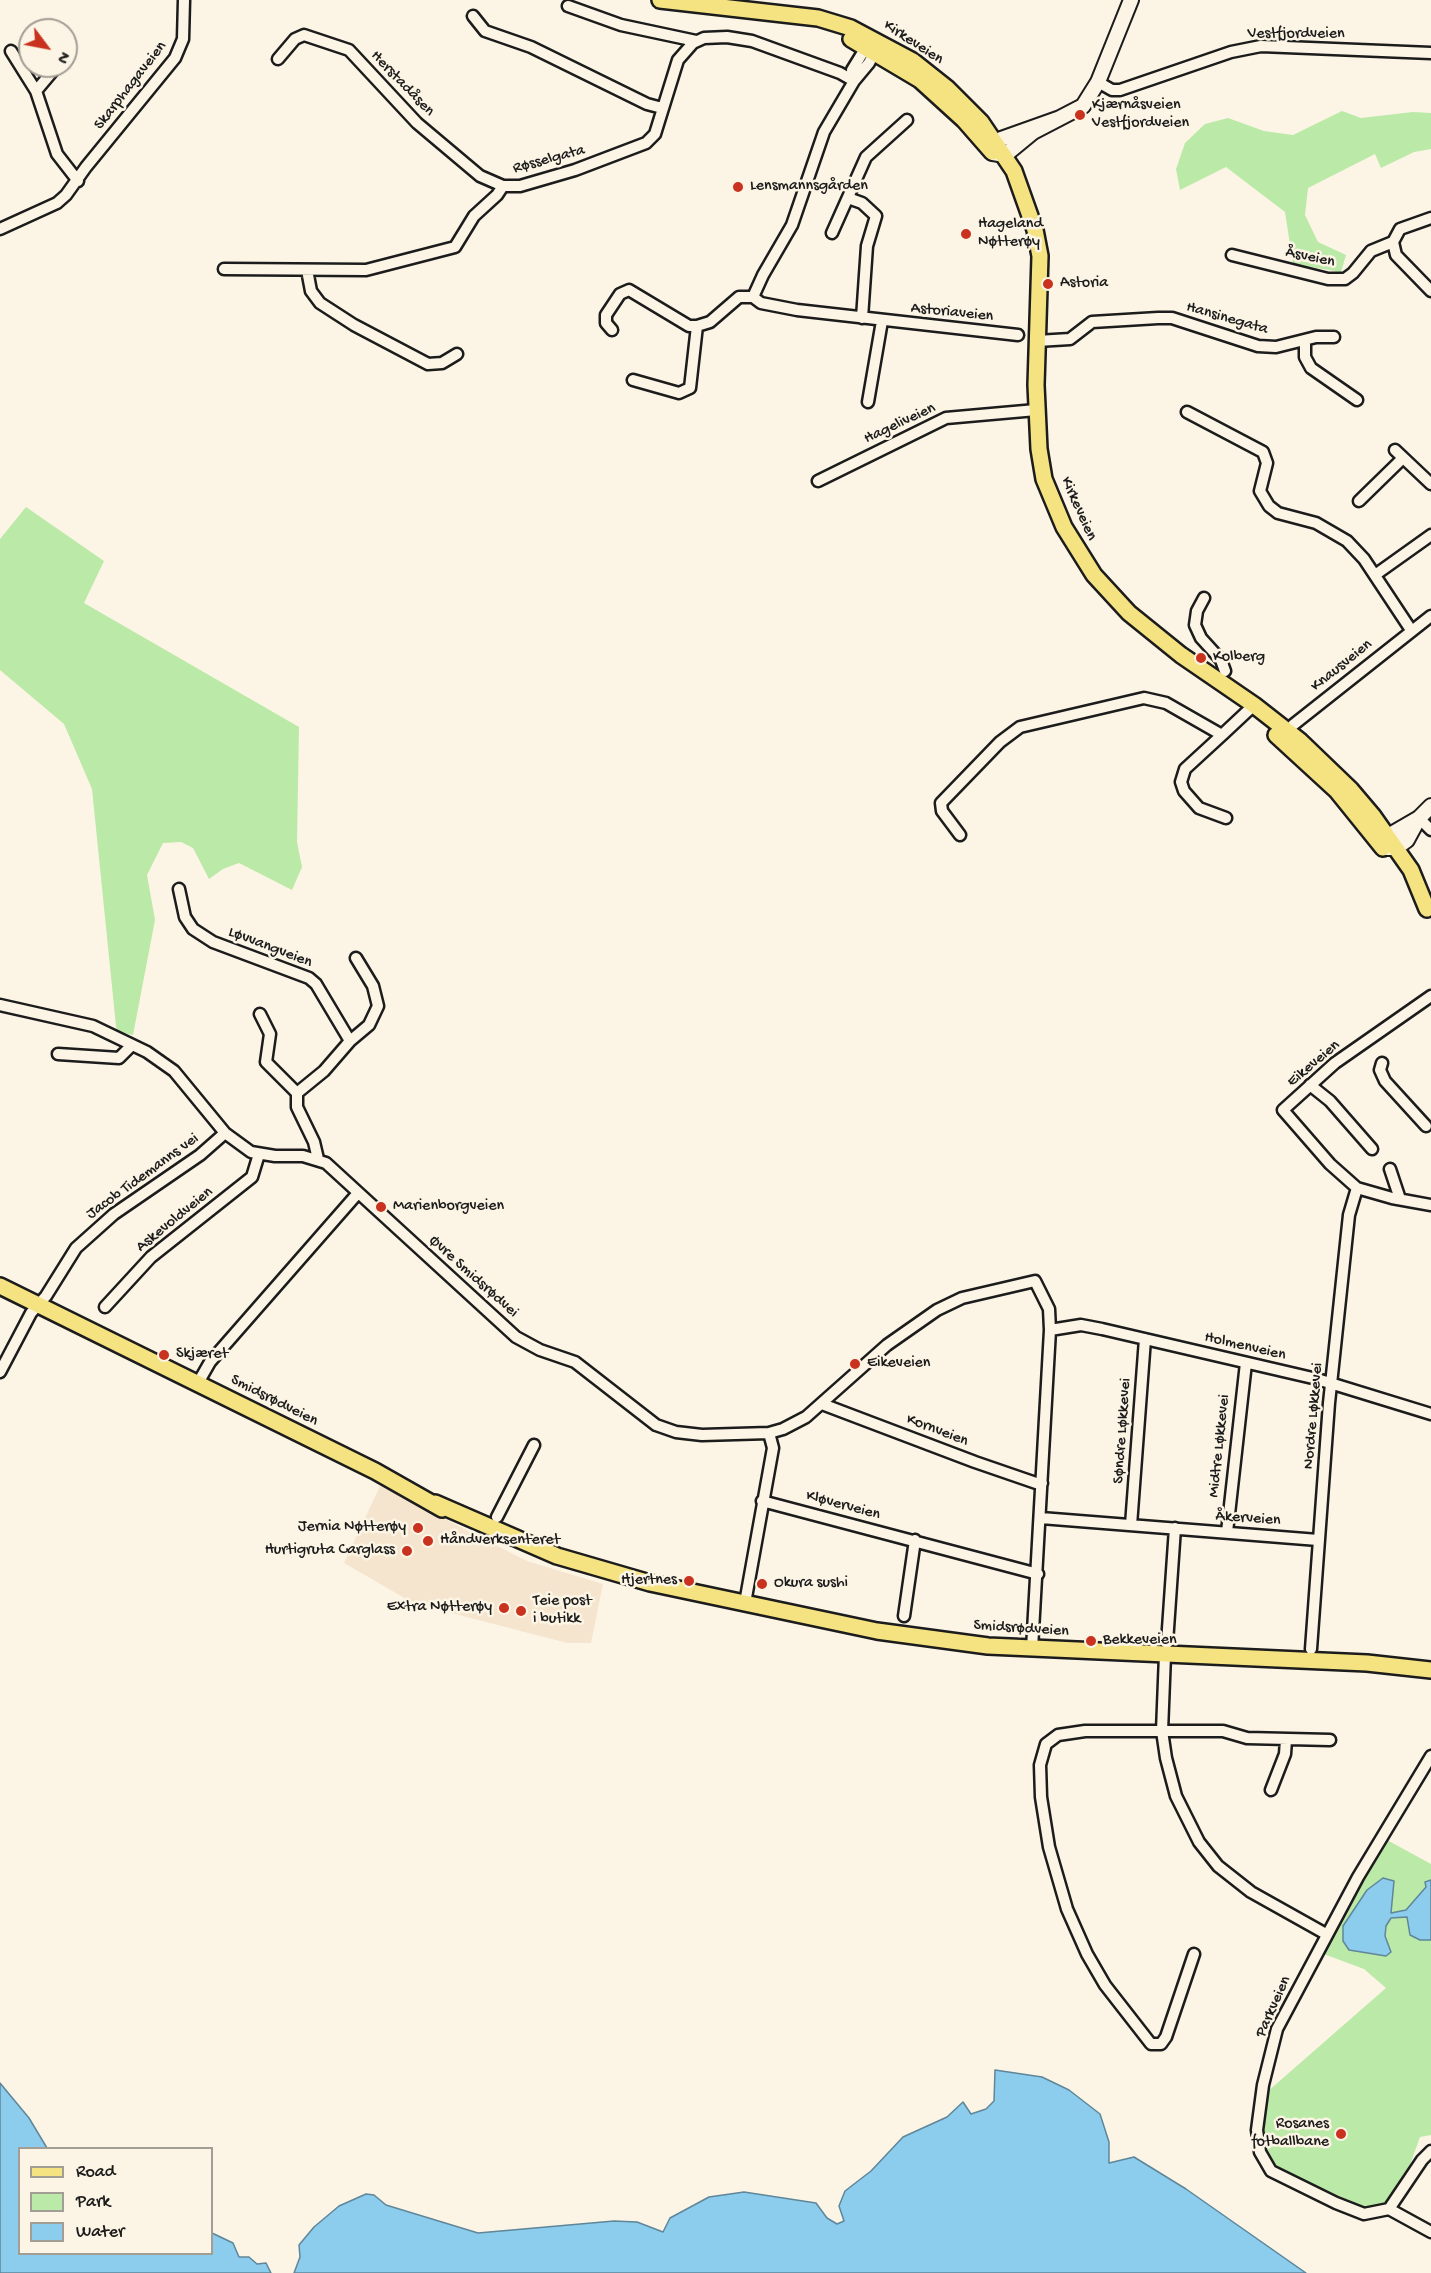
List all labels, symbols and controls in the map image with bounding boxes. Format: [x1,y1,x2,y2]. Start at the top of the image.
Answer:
street label: Kirkeveien [879,16,947,70]
north arrow [18,18,78,78]
street label: Vestfjordveien [1247,25,1345,45]
street label: Skarphagaveien [90,38,172,134]
text: N [51,47,73,66]
street label: Herstadåsen [366,47,438,121]
place label: Kjærnåsveien Vestfjordveien [1092,96,1189,134]
marker: Kjærnåsveien Vestfjordveien [1073,108,1087,122]
street label: Røsselgata [511,141,587,179]
place label: Lensmannsgården [750,177,868,197]
marker: Lensmannsgården [731,180,745,194]
place label: Hageland Nøtterøy [978,215,1043,253]
marker: Hageland Nøtterøy [959,227,973,241]
street label: Åsveien [1284,243,1336,273]
place label: Astoria [1060,274,1108,294]
marker: Astoria [1041,277,1055,291]
street label: Hansinegata [1184,298,1270,340]
street label: Astoriaveien [910,299,994,327]
street label: Hageliveien [861,399,939,449]
street label: Kirkeveien [1055,474,1101,544]
street label: Knausveien [1307,635,1377,697]
place label: Kolberg [1213,648,1265,668]
marker: Kolberg [1194,651,1208,665]
street label: Løvvangveien [225,923,315,973]
street label: Eikeveien [1284,1036,1344,1092]
street label: Jacob Tidemanns vei [83,1130,203,1224]
street label: Askevoldveien [133,1183,217,1257]
place label: Marienborgveien [393,1197,504,1217]
marker: Marienborgveien [374,1200,388,1214]
street label: Øvre Smidsrødvei [424,1232,522,1322]
street label: Holmenveien [1202,1328,1288,1366]
place label: Skjæret [176,1345,228,1365]
marker: Skjæret [157,1348,171,1362]
place label: Eikeveien [867,1354,930,1374]
marker: Eikeveien [848,1357,862,1371]
street label: Nordre Løkkevei [1300,1362,1328,1470]
street label: Smidsrødveien [227,1371,321,1431]
street label: Søndre Løkkevei [1110,1378,1136,1484]
street label: Midtre Løkkevei [1205,1393,1235,1499]
street label: Kornveien [903,1410,971,1452]
street label: Kløverveien [804,1487,882,1525]
street label: Åkerveien [1215,1507,1281,1531]
place label: Jernia Nøtterøy [298,1518,406,1538]
marker: Jernia Nøtterøy [411,1521,425,1535]
place label: Håndverksenteret [440,1531,560,1551]
marker: Håndverksenteret [421,1534,435,1548]
place label: Hurtigruta Carglass [265,1541,395,1561]
marker: Hurtigruta Carglass [400,1544,414,1558]
place label: Hjertnes [621,1571,677,1591]
marker: Hjertnes [682,1574,696,1588]
place label: Okura sushi [774,1574,848,1594]
marker: Okura sushi [755,1577,769,1591]
place label: Teie post i butikk [533,1592,592,1630]
place label: Extra Nøtterøy [387,1598,492,1618]
marker: Extra Nøtterøy [497,1601,511,1615]
marker: Teie post i butikk [514,1604,528,1618]
street label: Smidsrødveien [973,1616,1069,1642]
place label: Bekkeveien [1103,1631,1177,1651]
marker: Bekkeveien [1084,1634,1098,1648]
street label: Parkveien [1252,1973,1296,2041]
place label: Rosanes fotballbane [1252,2115,1329,2153]
marker: Rosanes fotballbane [1334,2127,1348,2141]
legend [18,2147,213,2255]
text: Road [76,2162,115,2183]
text: Park [76,2192,110,2213]
text: Water [76,2222,124,2243]

